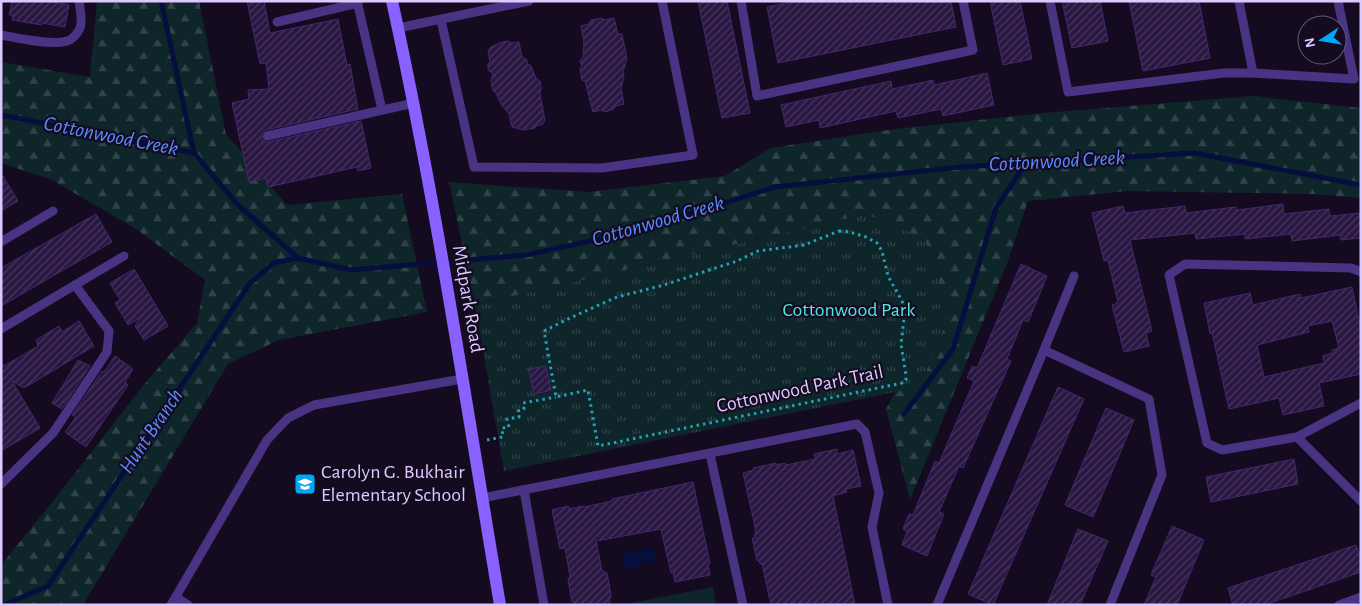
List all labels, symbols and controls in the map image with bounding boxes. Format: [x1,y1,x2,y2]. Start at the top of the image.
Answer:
north arrow [1297,15,1347,65]
text: N [1302,36,1318,49]
water label: Cottonwood Creek [42,113,180,159]
water label: Cottonwood Creek [988,147,1126,175]
water label: Cottonwood Creek [590,192,727,250]
street label: Midpark Road [449,244,487,354]
park label: Cottonwood Park [783,300,915,320]
street label: Cottonwood Park Trail [715,362,885,416]
water label: Hunt Branch [115,385,187,477]
place label: Carolyn G. Bukhair Elementary School [321,462,466,505]
school or university icon: Carolyn G. Bukhair Elementary School [293,472,317,496]

